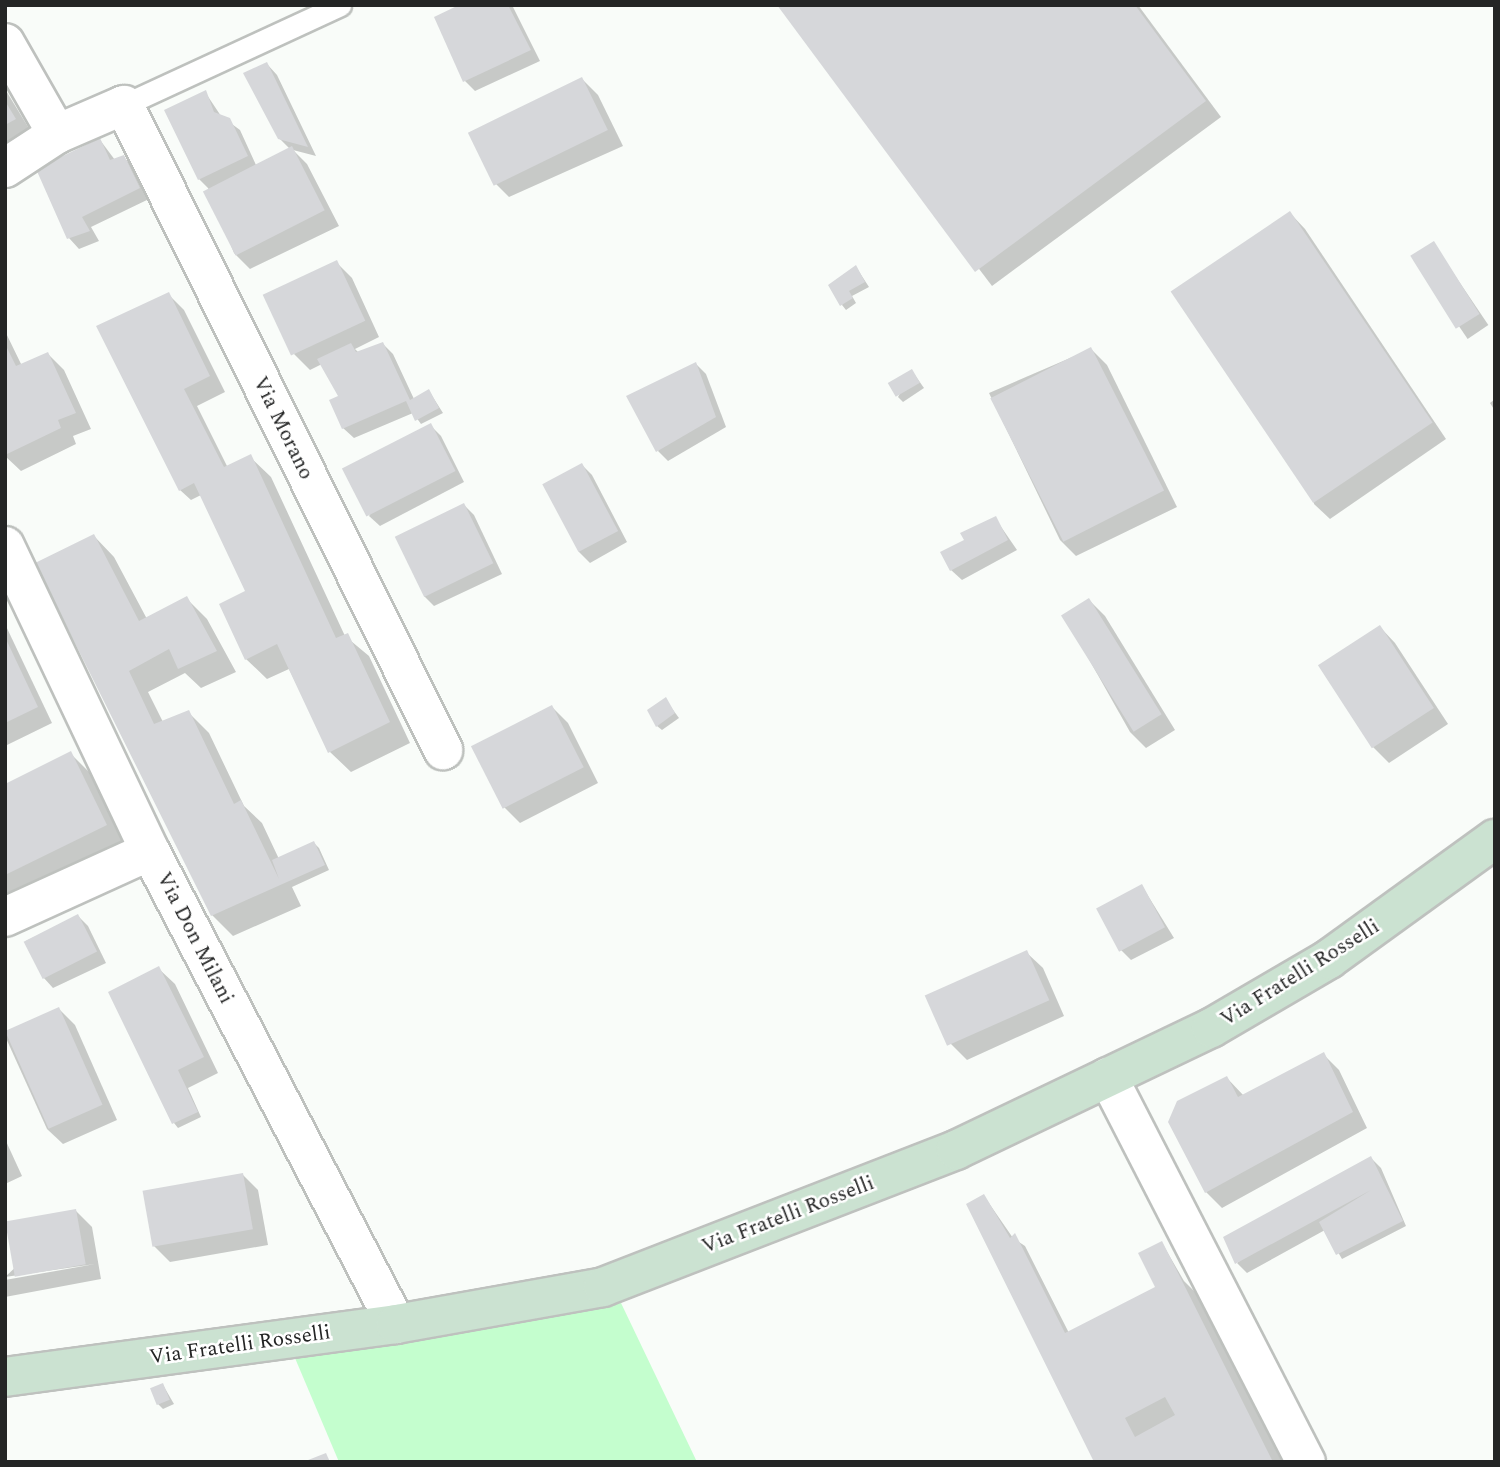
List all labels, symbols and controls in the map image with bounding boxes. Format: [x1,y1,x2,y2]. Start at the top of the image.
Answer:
street label: Via Morano [247,372,319,484]
street label: Via Don Milani [151,868,239,1008]
street label: Via Fratelli Rosselli [1216,914,1384,1032]
street label: Via Fratelli Rosselli [698,1170,878,1260]
street label: Via Fratelli Rosselli [148,1320,332,1370]

